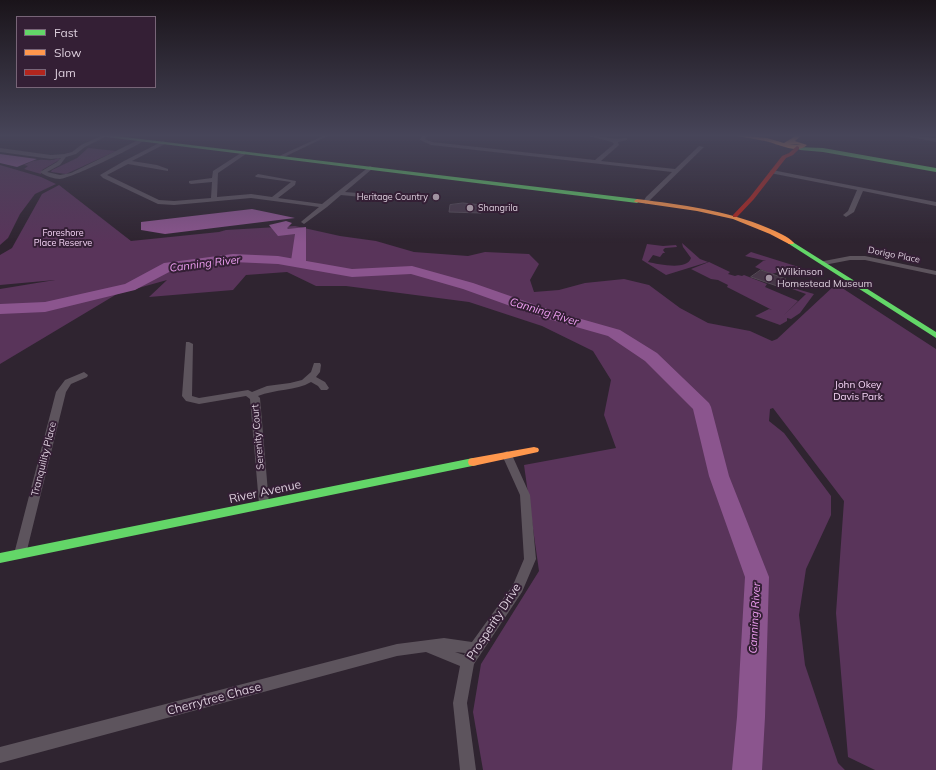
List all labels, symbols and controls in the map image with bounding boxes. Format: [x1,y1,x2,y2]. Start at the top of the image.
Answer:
legend [16,16,156,88]
text: Fast [54,25,78,40]
text: Slow [54,45,82,60]
text: Jam [54,65,76,80]
place label: Heritage Country [357,192,428,202]
marker: Heritage Country [431,192,441,202]
marker: Shangrila [465,203,475,213]
place label: Shangrila [478,203,518,213]
park label: Foreshore Place Reserve [34,228,92,249]
street label: Dorigo Place [867,245,921,265]
water label: Canning River [169,253,241,275]
place label: Wilkinson Homestead Museum [777,266,872,290]
marker: Wilkinson Homestead Museum [764,273,774,283]
water label: Canning River [508,295,580,329]
park label: John Okey Davis Park [833,379,883,402]
street label: Serenity Court [249,404,267,470]
street label: Tranquility Place [29,421,59,497]
street label: River Avenue [228,477,302,507]
street label: Prosperity Drive [464,581,524,663]
water label: Canning River [747,582,763,654]
street label: Cherrytree Chase [165,680,263,718]

